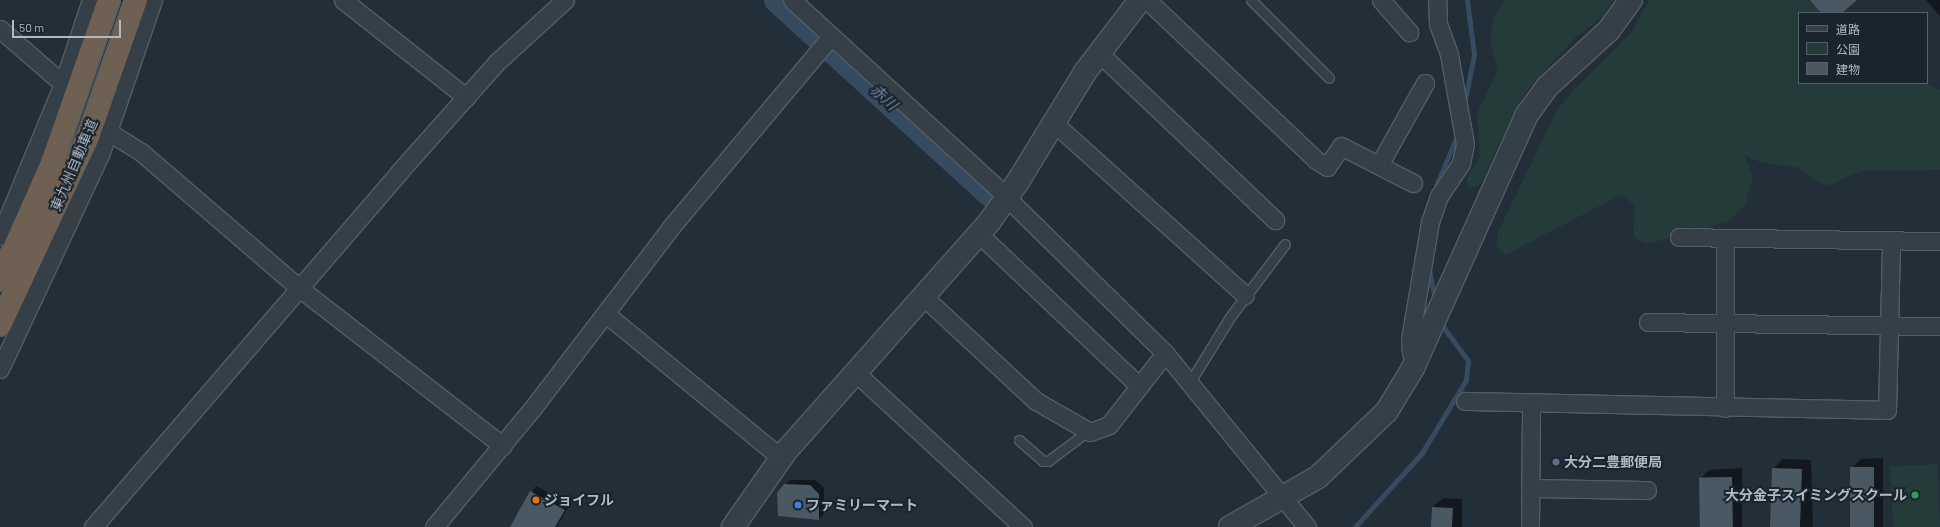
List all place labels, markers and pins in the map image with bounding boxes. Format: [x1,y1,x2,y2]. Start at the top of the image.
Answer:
place label: 大分二豊郵便局 [1564,454,1662,470]
marker: 大分二豊郵便局 [1551,457,1561,467]
place label: 大分金子スイミングスクール [1725,487,1907,503]
marker: 大分金子スイミングスクール [1910,490,1920,500]
place label: ジョイフル [544,492,614,508]
marker: ジョイフル [531,495,541,505]
place label: ファミリーマート [806,497,918,513]
marker: ファミリーマート [793,500,803,510]

